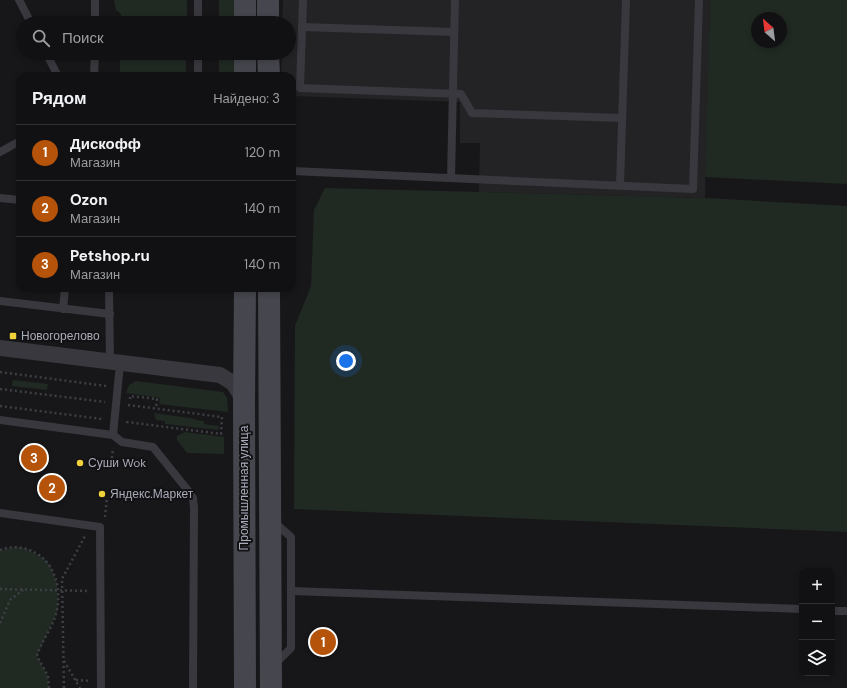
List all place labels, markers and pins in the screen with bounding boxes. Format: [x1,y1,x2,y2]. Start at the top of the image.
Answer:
place label: Новогорелово [21,328,100,344]
marker: Новогорелово [8,331,18,341]
pin: 3 [21,443,47,473]
place label: Суши Wok [88,455,146,471]
marker: Суши Wok [75,458,85,468]
pin: 2 [39,473,65,503]
place label: Яндекс.Маркет [110,486,194,502]
marker: Яндекс.Маркет [97,489,107,499]
pin: 1 [310,627,336,657]

